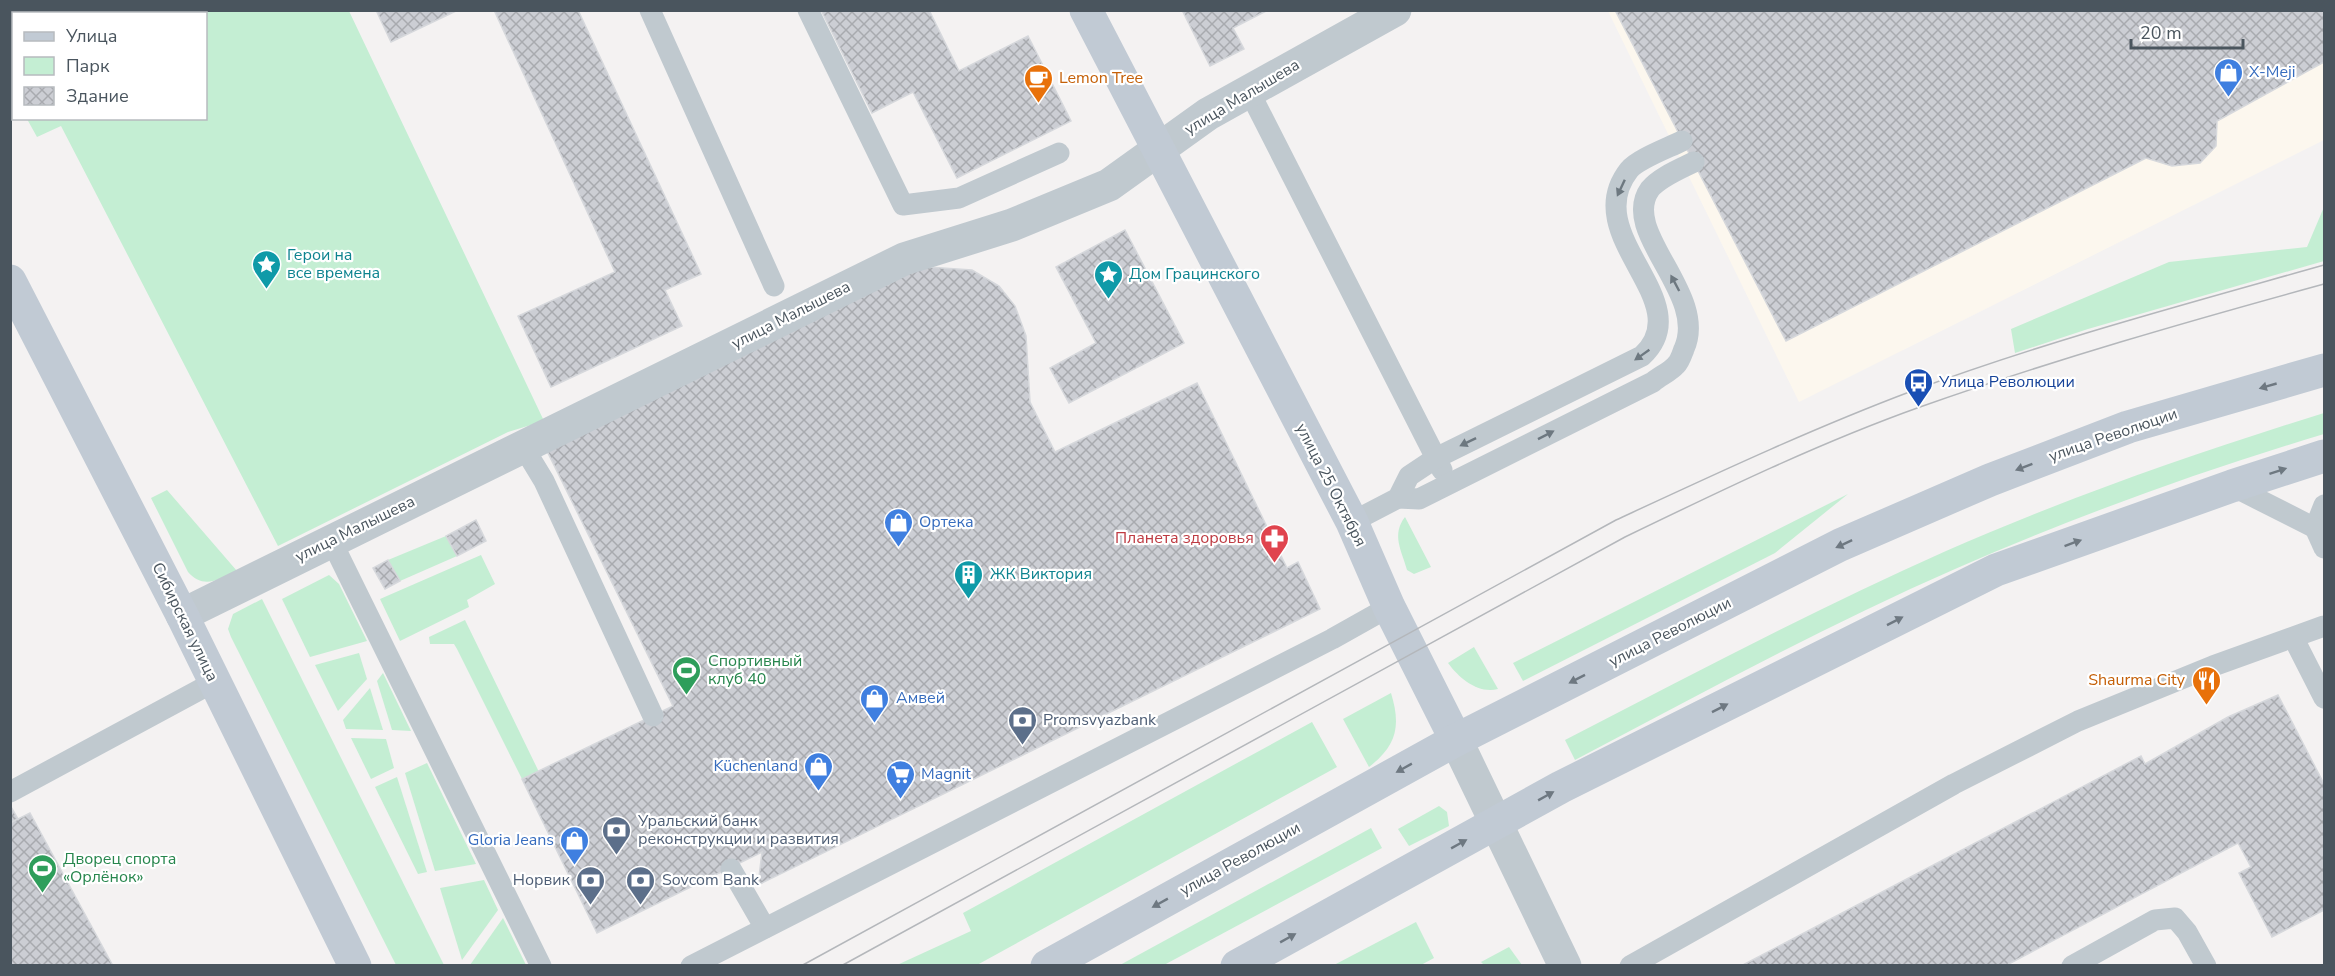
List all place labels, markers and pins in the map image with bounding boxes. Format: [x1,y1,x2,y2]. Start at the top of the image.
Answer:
shop icon: X-Meji [2212,56,2244,98]
place label: X-Meji [2249,61,2295,83]
cafe icon: Lemon Tree [1022,62,1054,104]
place label: Lemon Tree [1059,67,1143,89]
place label: Герои на все времена [287,244,380,284]
place icon: Герои на все времена [250,248,282,290]
place icon: Дом Грацинского [1092,258,1124,300]
place label: Дом Грацинского [1129,263,1260,285]
bus stop icon: Улица Революции [1902,366,1934,408]
place label: Улица Революции [1938,371,2075,393]
shop icon: Ортека [882,506,914,548]
place label: Ортека [919,511,974,533]
pharmacy icon: Планета здоровья [1259,522,1291,564]
place label: Планета здоровья [1115,527,1254,549]
building icon: ЖК Виктория [953,558,985,600]
place label: ЖК Виктория [990,563,1092,585]
place label: Спортивный клуб 40 [708,650,802,690]
sports icon: Спортивный клуб 40 [671,654,703,696]
restaurant icon: Shaurma City [2190,664,2222,706]
place label: Shaurma City [2088,669,2186,691]
shop icon: Амвей [859,682,891,724]
place label: Амвей [896,687,945,709]
bank icon: Promsvyazbank [1006,704,1038,746]
place label: Promsvyazbank [1043,709,1157,731]
shop icon: Küchenland [803,750,835,792]
place label: Küchenland [713,755,798,777]
supermarket icon: Magnit [884,758,916,800]
place label: Magnit [921,763,971,785]
place label: Уральский банк реконструкции и развития [637,810,839,850]
bank icon: Уральский банк реконструкции и развития [601,814,633,856]
shop icon: Gloria Jeans [559,824,591,866]
place label: Gloria Jeans [468,829,554,851]
place label: Дворец спорта «Орлёнок» [63,848,176,888]
sports icon: Дворец спорта «Орлёнок» [26,852,58,894]
bank icon: Норвик [575,864,607,906]
bank icon: Sovcom Bank [625,864,657,906]
place label: Норвик [513,869,571,891]
place label: Sovcom Bank [662,869,760,891]

